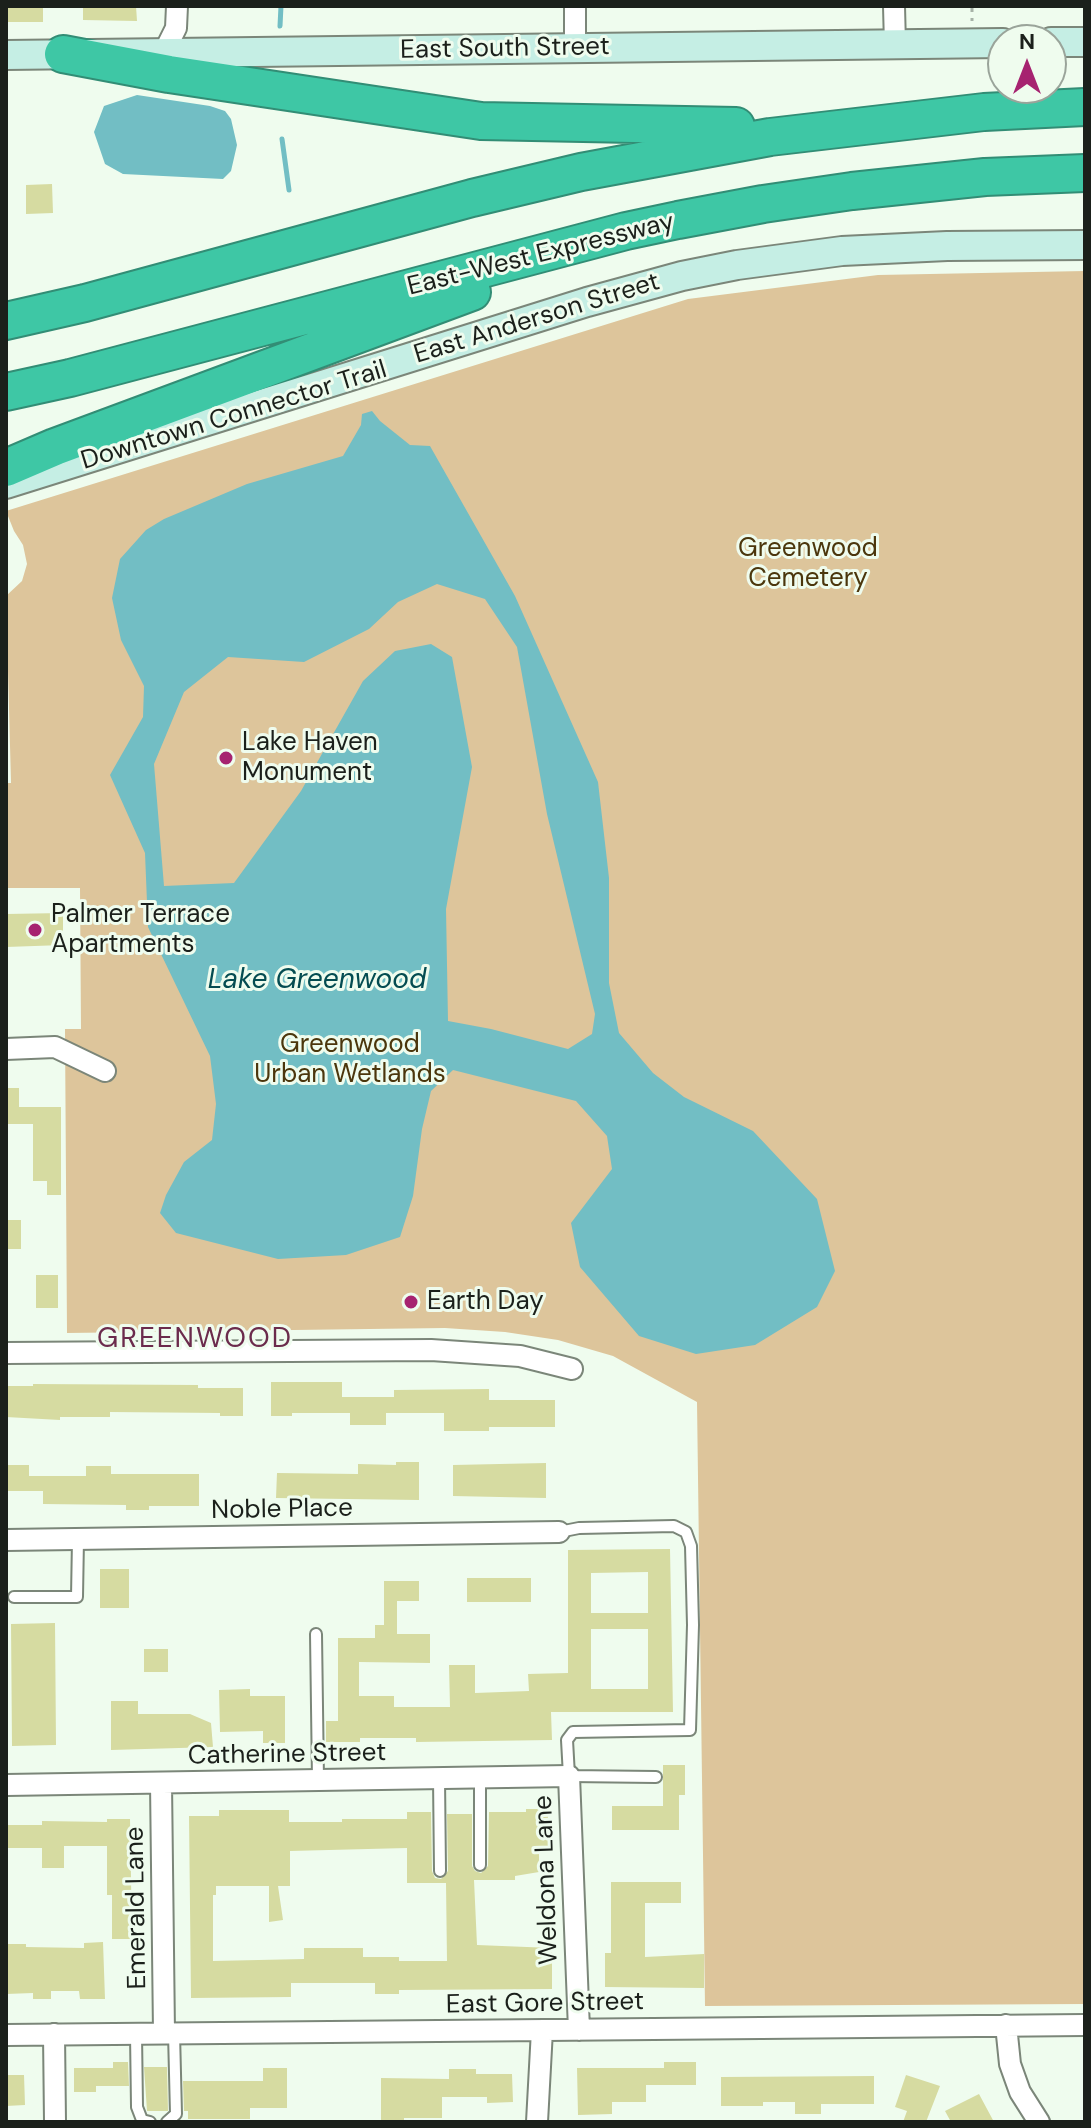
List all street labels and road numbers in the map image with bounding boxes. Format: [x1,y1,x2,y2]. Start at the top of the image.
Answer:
street label: East South Street [400,32,610,66]
street label: East-West Expressway [404,207,678,303]
street label: East Anderson Street [410,267,664,371]
street label: Downtown Connector Trail [77,355,391,477]
street label: Noble Place [211,1493,353,1527]
street label: Catherine Street [188,1738,386,1772]
street label: Weldona Lane [528,1795,566,1965]
street label: Emerald Lane [120,1826,154,1990]
street label: East Gore Street [446,1987,644,2021]

